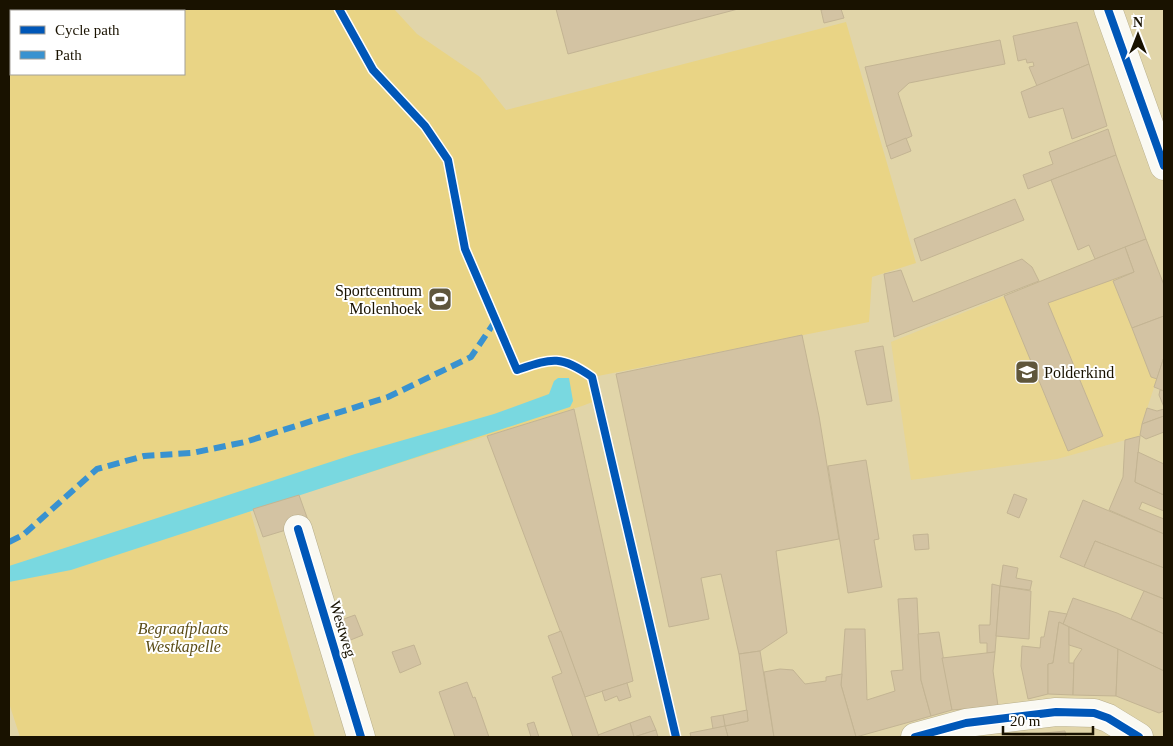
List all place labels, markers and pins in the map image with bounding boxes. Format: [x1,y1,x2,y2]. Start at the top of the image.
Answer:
place label: Sportcentrum Molenhoek [335,282,423,317]
sports icon: Sportcentrum Molenhoek [427,286,453,312]
school or university icon: Polderkind [1014,359,1040,385]
place label: Polderkind [1044,364,1114,381]

